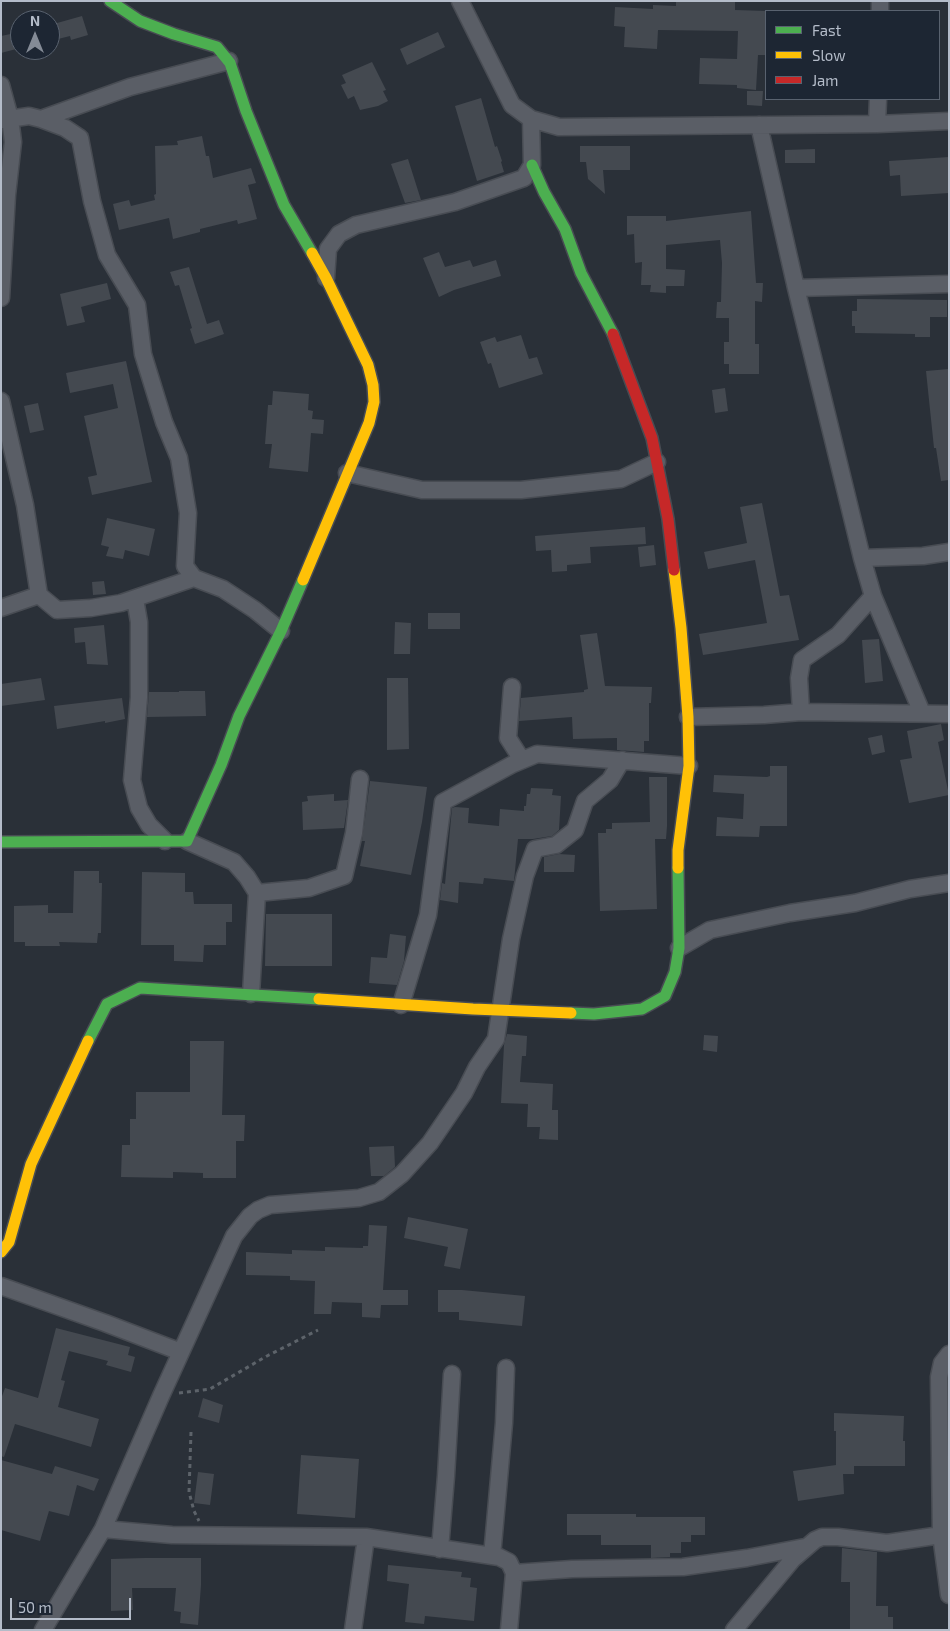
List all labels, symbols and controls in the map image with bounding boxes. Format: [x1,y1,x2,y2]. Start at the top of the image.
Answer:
north arrow [10,10,60,60]
legend [765,10,940,100]
text: N [30,12,40,29]
text: Fast [812,21,841,39]
text: Slow [812,46,846,64]
text: Jam [812,71,838,89]
scale bar [12,1588,134,1620]
text: 50 m [18,1598,52,1616]

